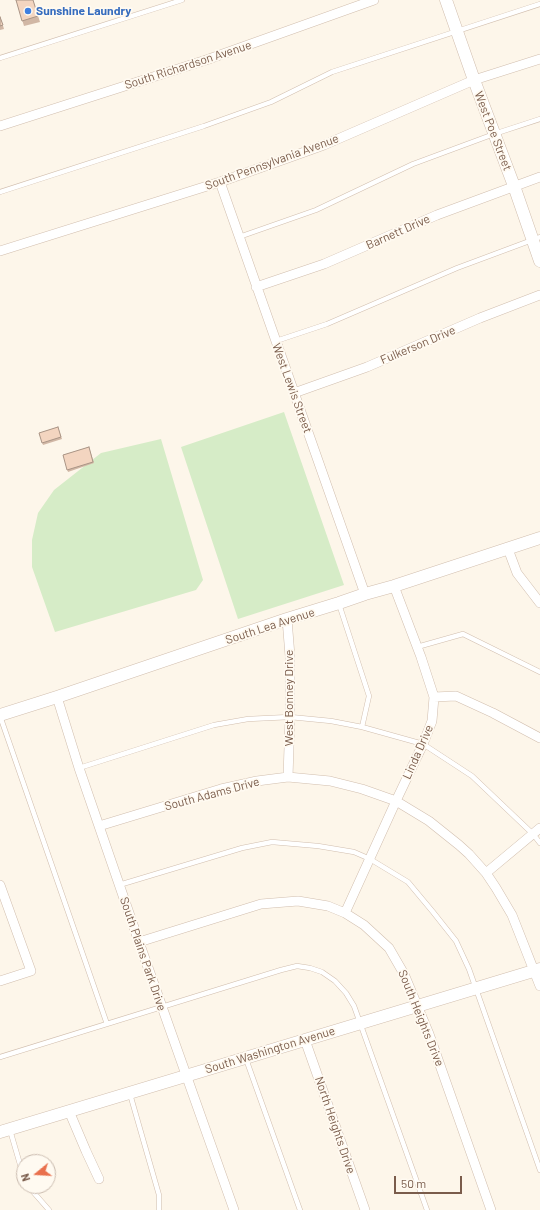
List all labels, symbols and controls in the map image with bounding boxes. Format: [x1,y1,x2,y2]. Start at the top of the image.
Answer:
place label: Sunshine Laundry [36,4,131,18]
marker: Sunshine Laundry [23,6,33,16]
street label: South Richardson Avenue [123,38,253,92]
street label: West Poe Street [471,89,515,173]
street label: South Pennsylvania Avenue [203,131,341,193]
street label: Barnett Drive [364,211,432,253]
street label: Fulkerson Drive [378,323,458,367]
street label: West Lewis Street [269,341,315,435]
street label: South Lea Avenue [224,605,316,647]
street label: West Bonney Drive [282,650,296,746]
street label: Linda Drive [400,723,436,781]
street label: South Adams Drive [163,774,261,814]
street label: South Plains Park Drive [117,895,169,1013]
street label: South Heights Drive [395,968,447,1068]
street label: South Washington Avenue [203,1023,337,1077]
street label: North Heights Drive [312,1074,358,1176]
north arrow [16,1154,56,1194]
scale bar [396,1168,464,1194]
text: N [18,1172,32,1183]
text: 50 m [401,1176,426,1190]

